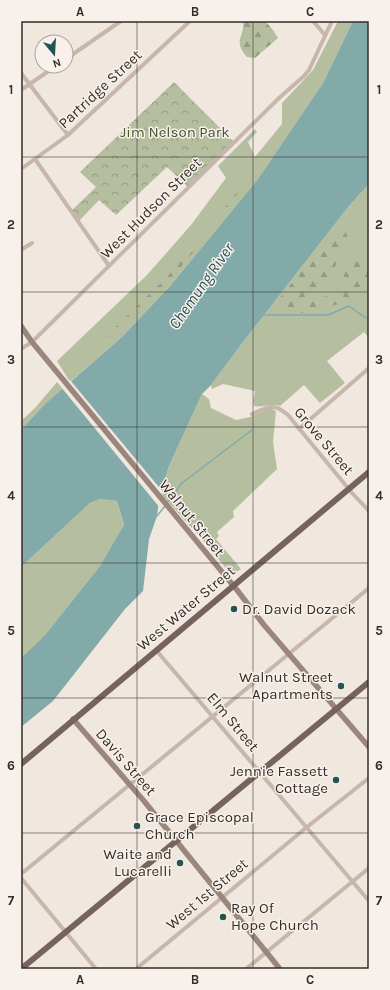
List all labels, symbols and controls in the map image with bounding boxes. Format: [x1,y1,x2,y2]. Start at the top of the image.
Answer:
text: A [76,4,84,19]
text: B [191,4,199,19]
text: C [306,4,314,19]
north arrow [34,34,74,74]
street label: Partridge Street [55,46,146,132]
text: N [51,56,63,70]
text: 1 [9,82,13,97]
text: 1 [377,82,381,97]
park label: Jim Nelson Park [120,123,230,141]
street label: West Hudson Street [97,153,206,262]
text: 2 [7,217,15,232]
text: 2 [375,217,383,232]
water label: Chemung River [164,239,238,333]
text: 3 [7,352,15,367]
text: 3 [375,352,383,367]
street label: Grove Street [290,403,358,479]
street label: Walnut Street [155,476,229,560]
text: 4 [7,488,15,503]
text: 4 [375,488,383,503]
street label: West Water Street [133,562,239,654]
place label: Dr. David Dozack [242,600,356,618]
marker: Dr. David Dozack [229,604,239,614]
text: 5 [7,623,15,638]
text: 5 [375,623,383,638]
place label: Walnut Street Apartments [239,668,333,703]
marker: Walnut Street Apartments [336,681,346,691]
street label: Elm Street [203,689,263,755]
street label: Davis Street [92,725,160,799]
text: 6 [7,758,15,773]
text: 6 [375,758,383,773]
place label: Jennie Fassett Cottage [230,762,328,797]
marker: Jennie Fassett Cottage [331,775,341,785]
place label: Grace Episcopal Church [145,808,254,843]
marker: Grace Episcopal Church [132,821,142,831]
place label: Waite and Lucarelli [103,845,172,880]
street label: West 1st Street [163,854,252,933]
marker: Waite and Lucarelli [175,858,185,868]
text: 7 [8,893,15,908]
text: 7 [376,893,383,908]
place label: Ray Of Hope Church [231,899,319,934]
marker: Ray Of Hope Church [218,912,228,922]
text: A [76,972,84,987]
text: B [191,972,199,987]
text: C [306,972,314,987]

